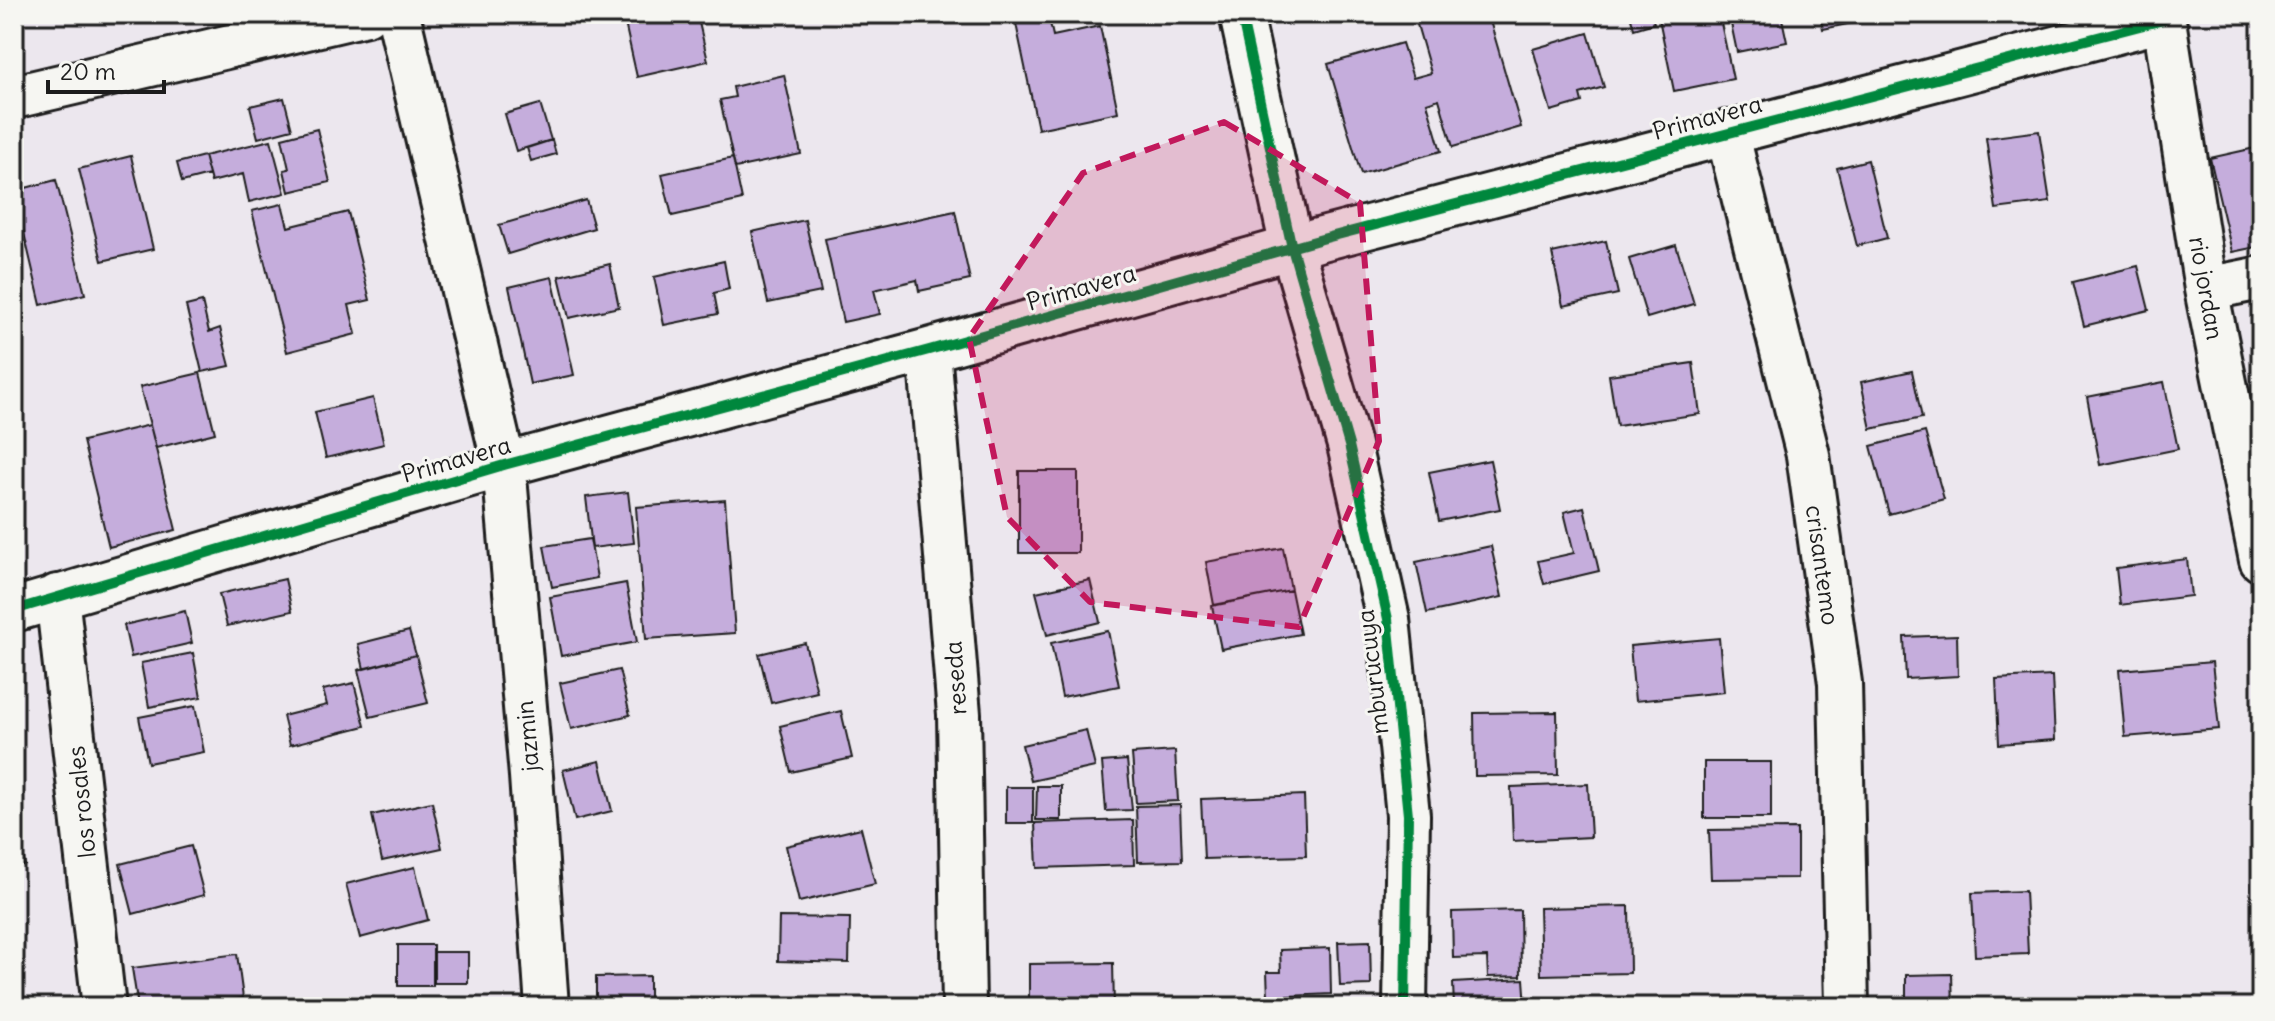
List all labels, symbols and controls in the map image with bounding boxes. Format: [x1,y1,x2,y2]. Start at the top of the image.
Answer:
scale bar [48,44,164,94]
text: 20 m [60,56,116,86]
street label: Primavera [1649,88,1765,146]
street label: rio jordan [2183,234,2231,342]
street label: Primavera [1023,257,1139,317]
street label: Primavera [398,429,514,489]
street label: crisantemo [1800,503,1846,627]
street label: mburucuya [1349,608,1395,736]
street label: reseda [937,640,973,716]
street label: jazmin [509,699,545,774]
street label: los rosales [60,745,102,859]

